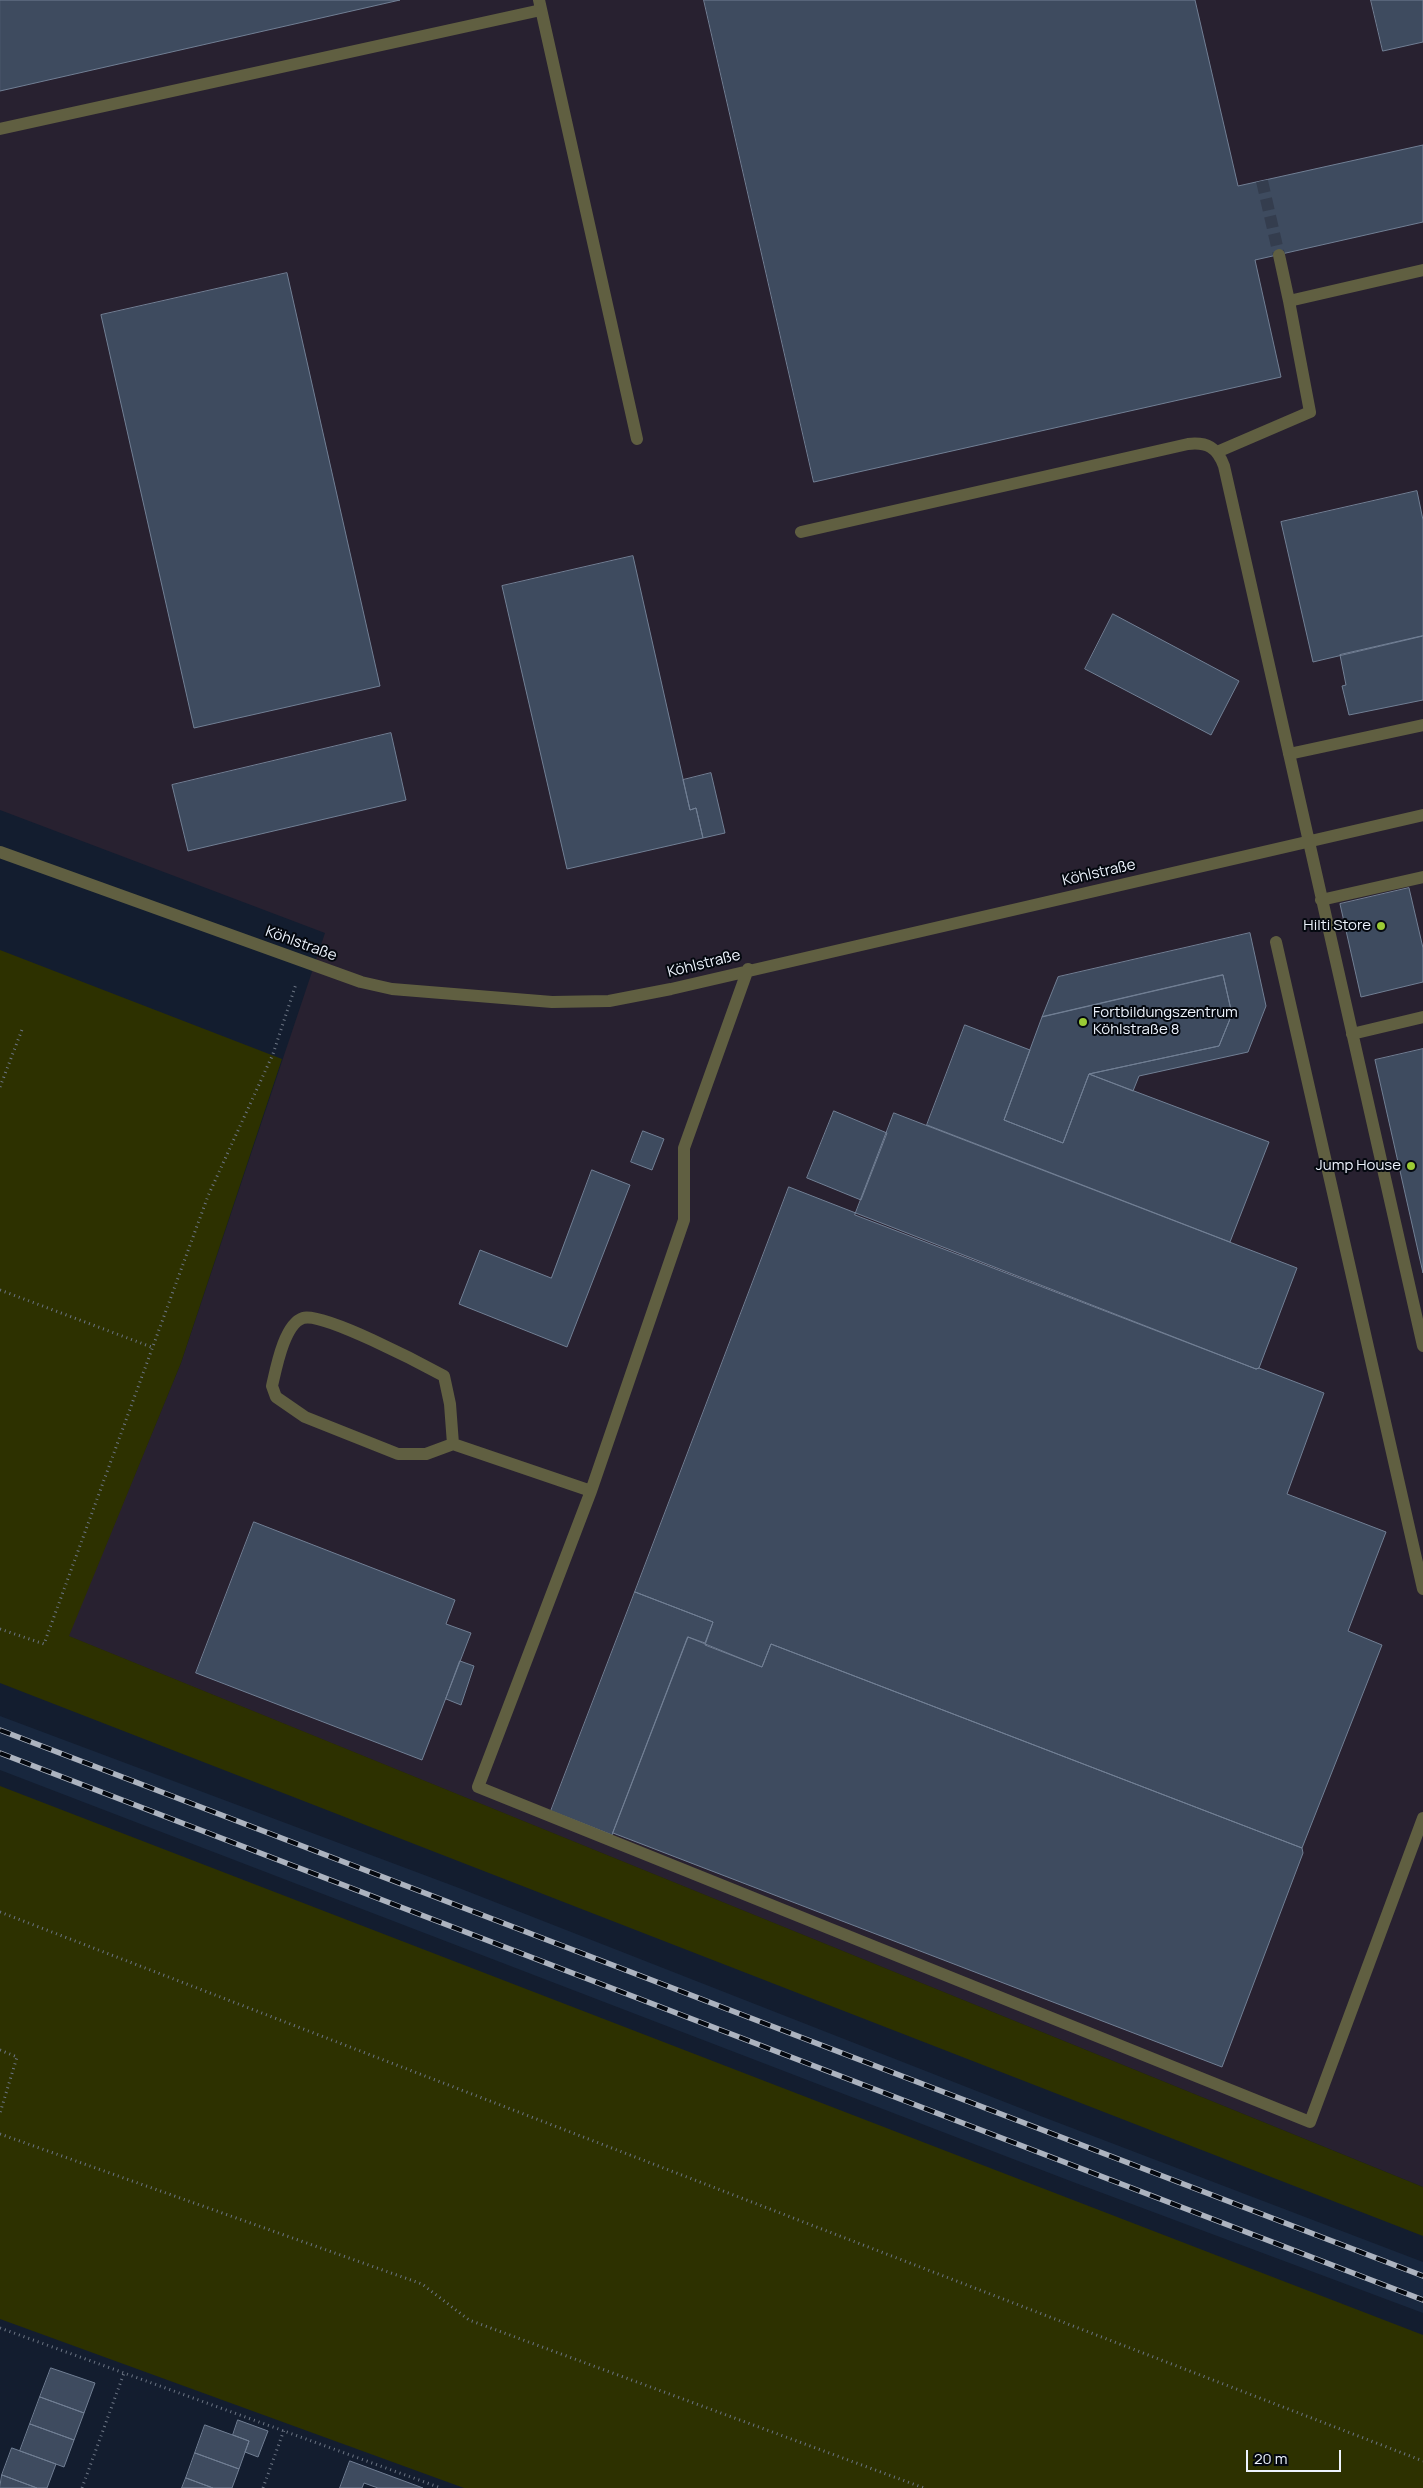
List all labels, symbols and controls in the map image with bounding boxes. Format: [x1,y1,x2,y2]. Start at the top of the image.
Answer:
street label: Köhlstraße [1061,856,1137,890]
place label: Hilti Store [1303,917,1371,935]
marker: Hilti Store [1375,920,1387,932]
street label: Köhlstraße [263,923,339,965]
street label: Köhlstraße [666,946,742,982]
place label: Fortbildungszentrum Köhlstraße 8 [1093,1004,1238,1039]
marker: Fortbildungszentrum Köhlstraße 8 [1077,1016,1089,1028]
place label: Jump House [1316,1157,1401,1175]
marker: Jump House [1405,1160,1417,1172]
scale bar [1248,2440,1343,2472]
text: 20 m [1254,2448,1287,2469]

